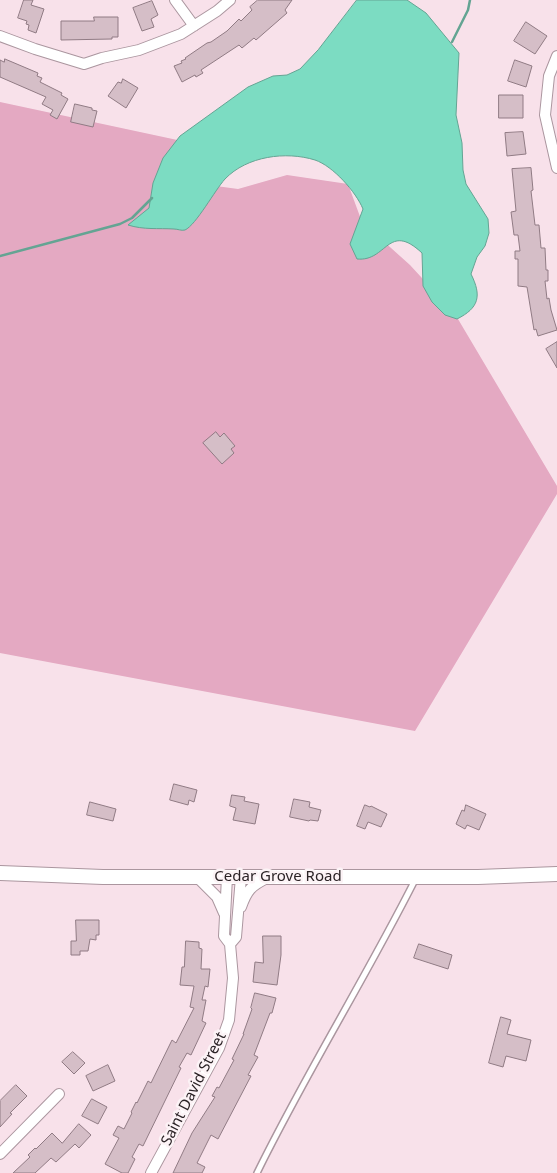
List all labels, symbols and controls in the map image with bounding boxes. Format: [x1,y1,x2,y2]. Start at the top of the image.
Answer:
street label: Cedar Grove Road [214,868,342,886]
street label: Saint David Street [158,1029,230,1149]

